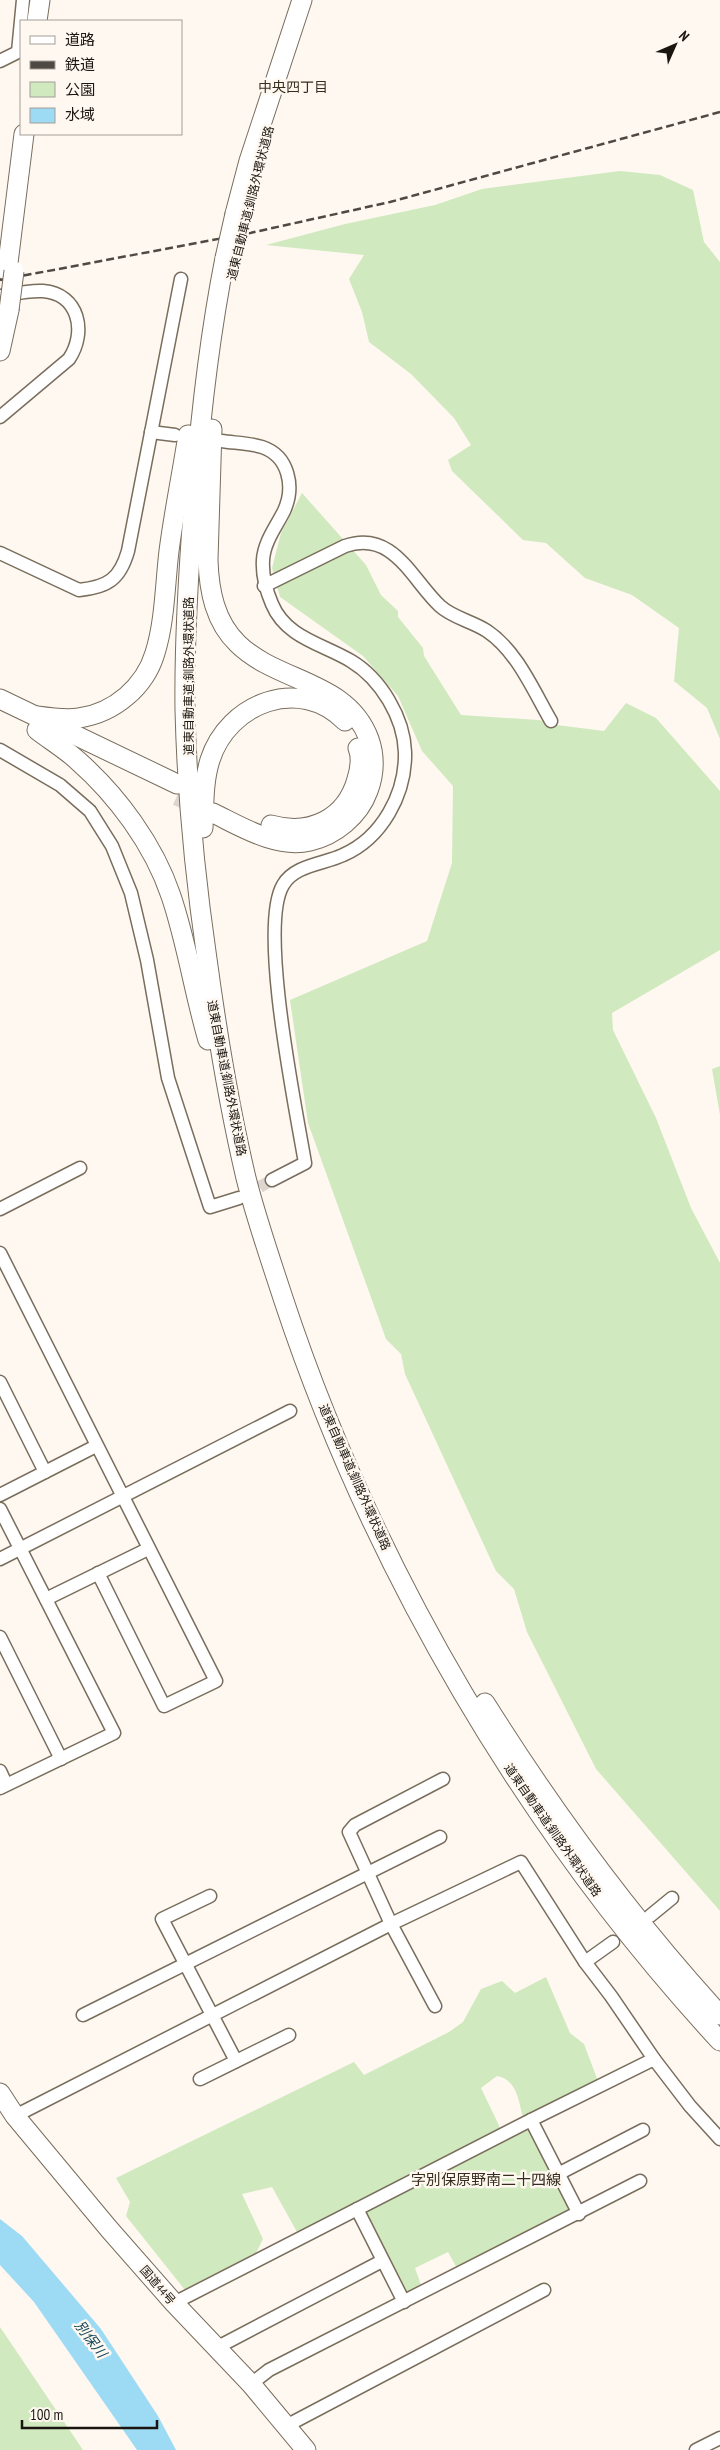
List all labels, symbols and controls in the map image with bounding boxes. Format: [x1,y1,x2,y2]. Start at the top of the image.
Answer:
legend [20,20,182,135]
north arrow [650,20,700,70]
text: N [675,27,693,45]
text: 道路 [65,30,95,49]
text: 鉄道 [65,55,95,74]
district label: 中央四丁目 [258,78,328,96]
text: 公園 [65,80,95,99]
text: 水域 [65,105,95,124]
street label: 道東自動車道;釧路外環状道路 [224,124,276,282]
street label: 道東自動車道;釧路外環状道路 [181,597,196,755]
street label: 道東自動車道;釧路外環状道路 [205,999,249,1157]
street label: 道東自動車道;釧路外環状道路 [316,1402,394,1552]
street label: 道東自動車道;釧路外環状道路 [501,1761,605,1899]
district label: 字別保原野南二十四線 [411,2170,561,2189]
street label: 国道44号 [137,2262,179,2308]
water label: 別保川 [71,2317,112,2363]
scale bar [22,2398,158,2430]
text: 100 m [30,2405,63,2424]

